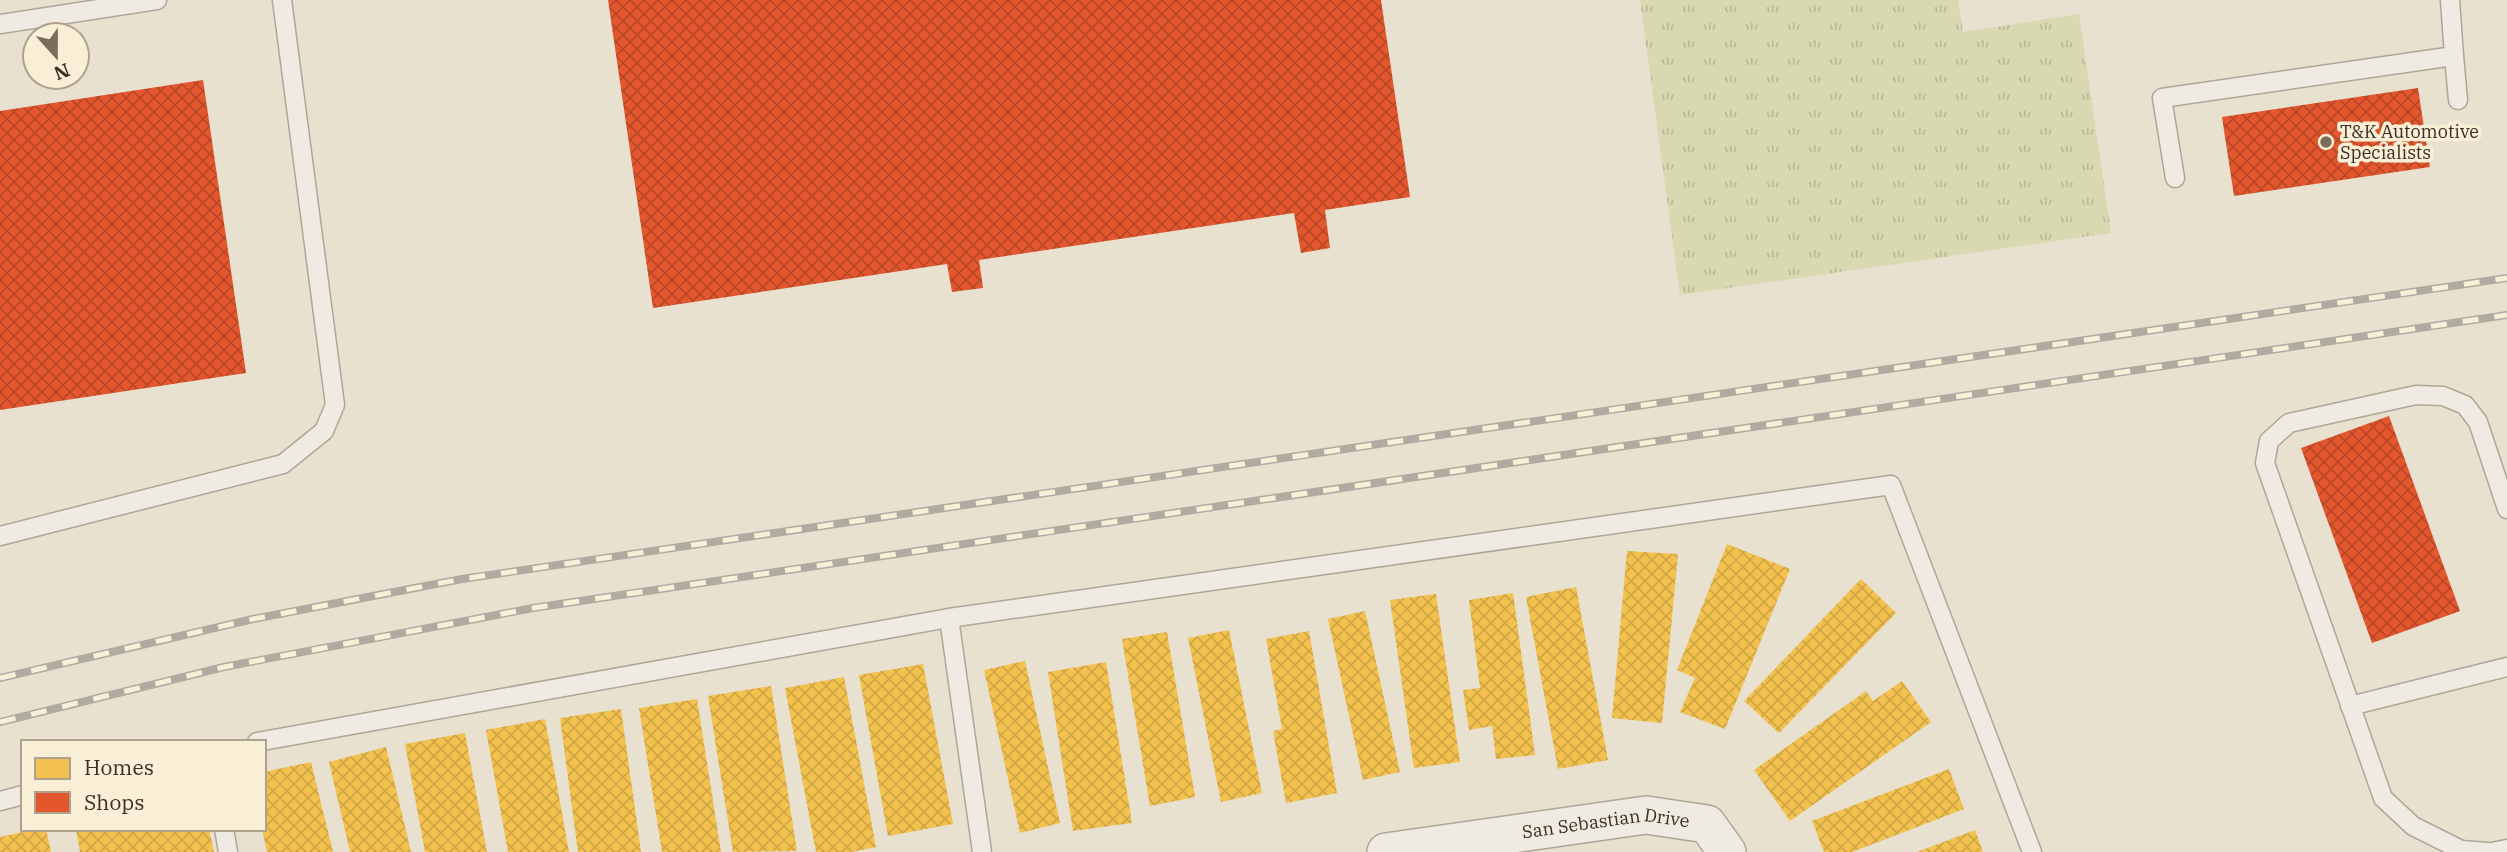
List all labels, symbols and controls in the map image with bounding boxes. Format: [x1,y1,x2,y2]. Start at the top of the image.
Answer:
north arrow [21,21,91,91]
text: N [51,58,73,86]
place label: T&K Automotive Specialists [2340,120,2479,164]
marker: T&K Automotive Specialists [2318,134,2334,150]
legend [21,740,266,831]
text: Homes [84,753,154,781]
text: Shops [84,788,144,816]
street label: San Sebastian Drive [1521,803,1691,844]

